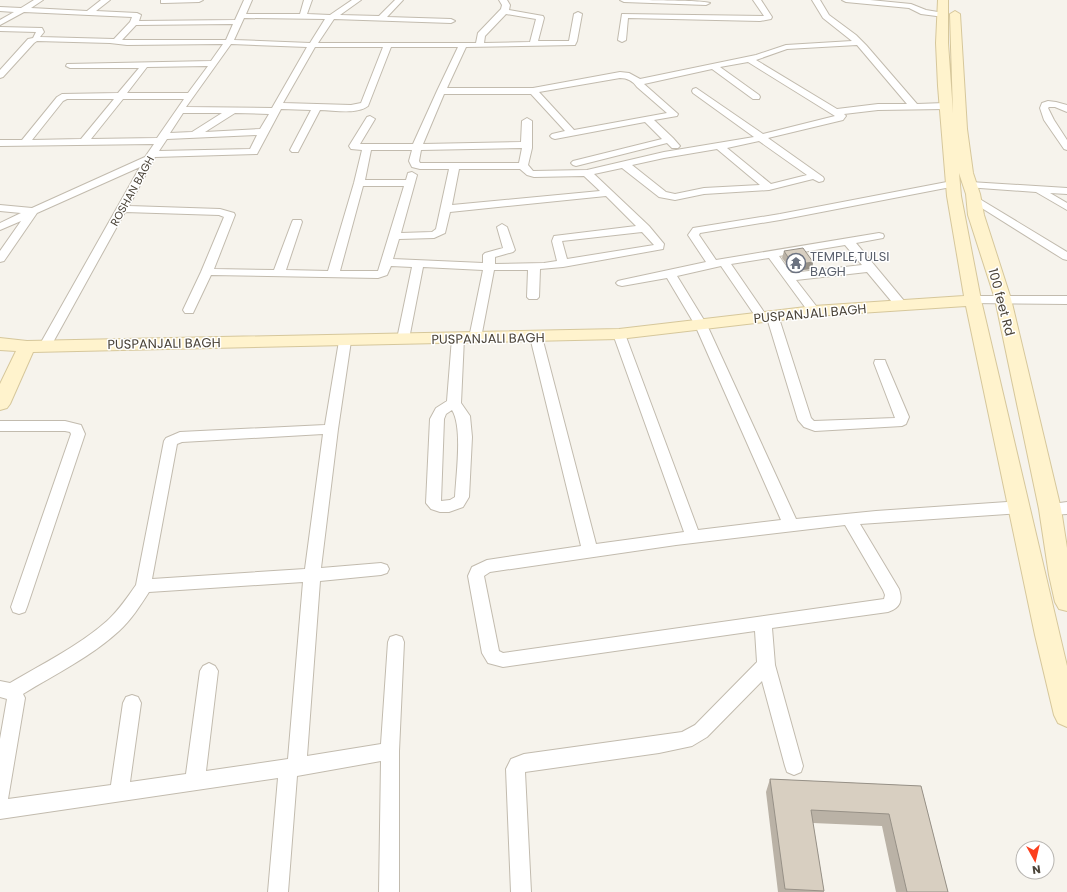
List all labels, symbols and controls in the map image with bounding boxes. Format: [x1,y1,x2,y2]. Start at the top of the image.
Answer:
street label: ROSHAN BAGH [106,153,158,229]
place label: TEMPLE,TULSI BAGH [810,247,890,281]
temple icon: TEMPLE,TULSI BAGH [785,252,807,274]
street label: 100 feet Rd [983,266,1020,338]
street label: PUSPANJALI BAGH [753,299,867,328]
street label: PUSPANJALI BAGH [431,328,545,349]
street label: PUSPANJALI BAGH [107,333,221,354]
north arrow [1015,840,1055,880]
text: N [1031,861,1042,878]

